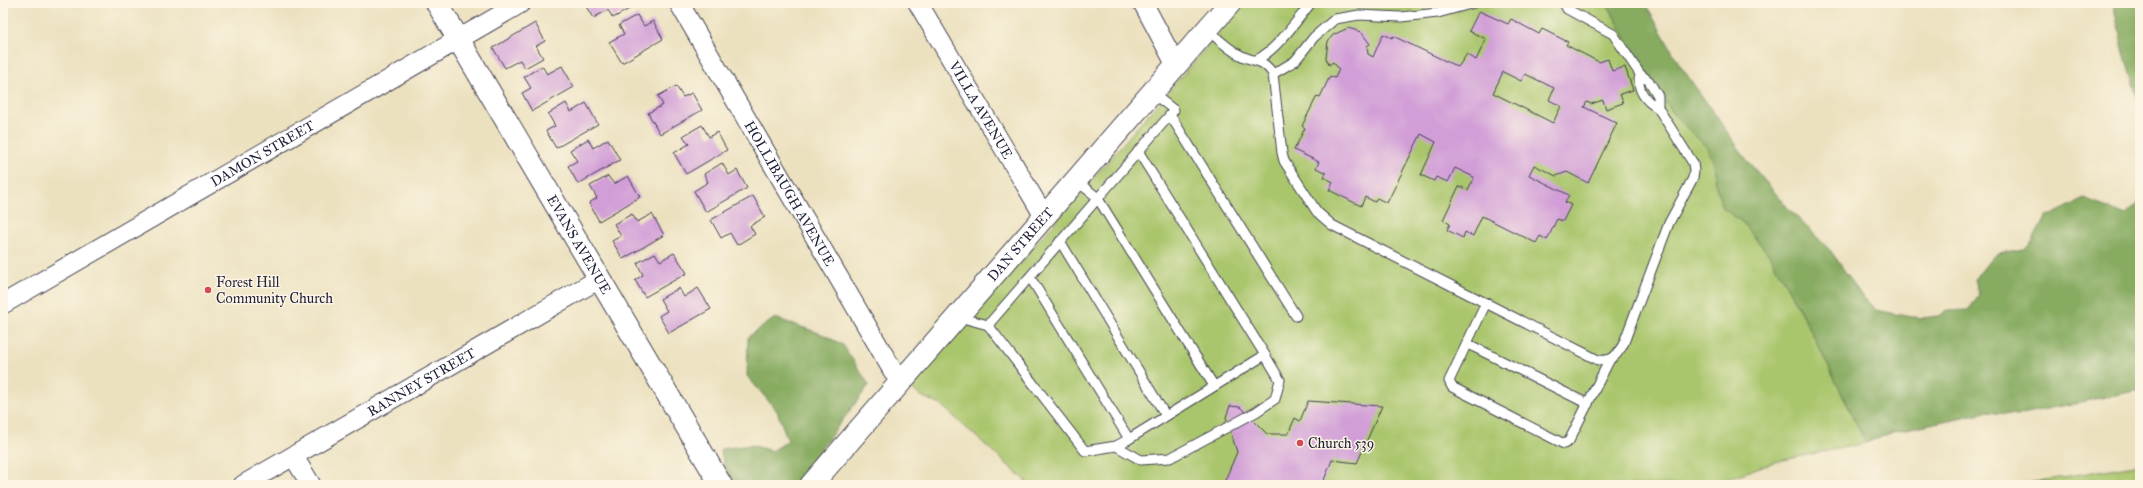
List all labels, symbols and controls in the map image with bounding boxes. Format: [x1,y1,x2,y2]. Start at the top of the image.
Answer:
street label: VILLA AVENUE [945,57,1016,162]
street label: DAMON STREET [208,117,318,190]
street label: HOLLIBAUGH AVENUE [740,118,838,269]
street label: EVANS AVENUE [543,192,615,297]
street label: DAN STREET [984,204,1058,285]
place label: Forest Hill Community Church [216,274,333,307]
marker: Forest Hill Community Church [203,285,213,295]
street label: RANNEY STREET [364,344,479,420]
place label: Church 539 [1308,435,1374,452]
marker: Church 539 [1295,438,1305,448]

